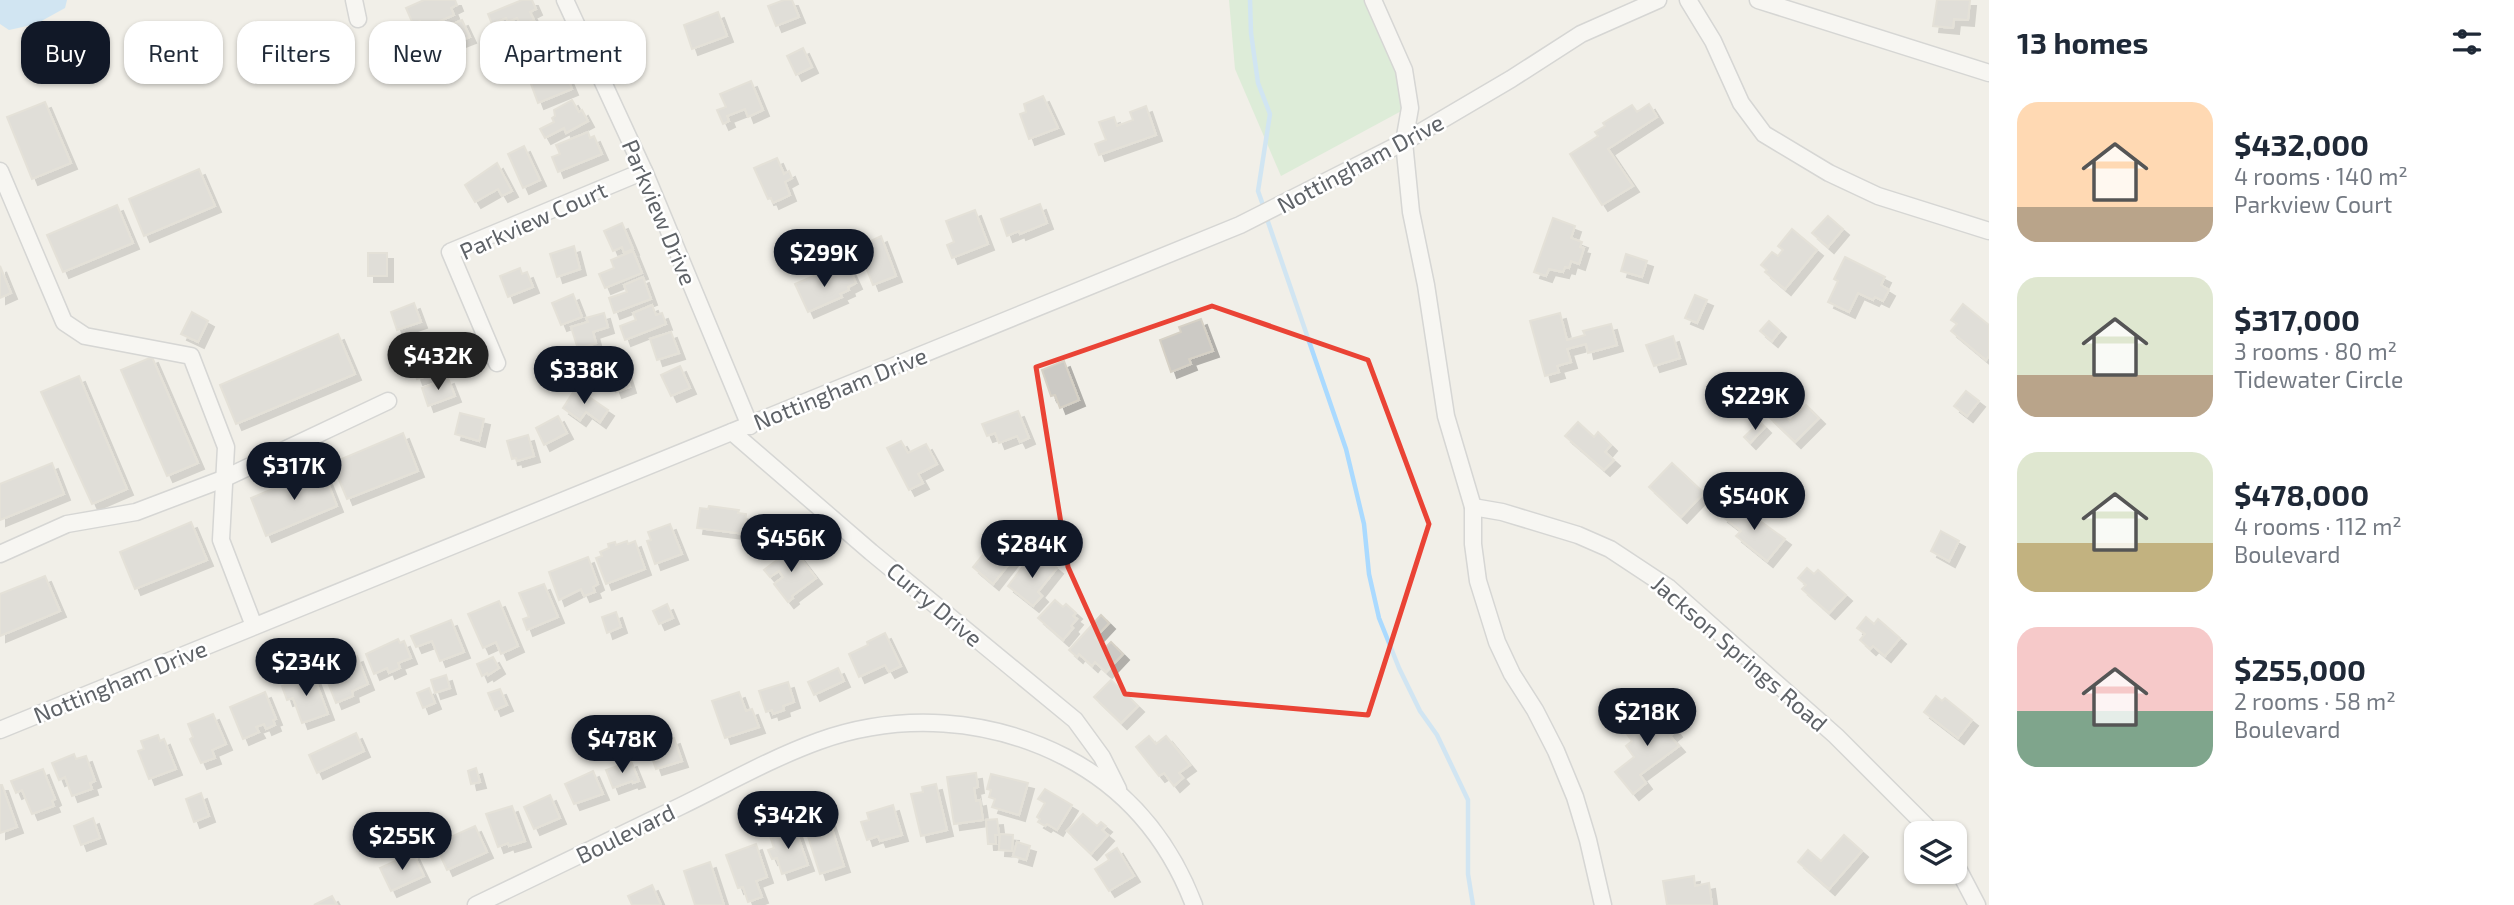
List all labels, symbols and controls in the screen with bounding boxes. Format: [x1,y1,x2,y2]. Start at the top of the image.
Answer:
chip: Buy [21,21,110,84]
chip: Rent [124,21,223,84]
chip: Filters [237,21,355,84]
chip: New [369,21,466,84]
chip: Apartment [480,21,646,84]
icon: filters [2448,23,2486,61]
text: 13 homes [2017,24,2148,60]
street label: Nottingham Drive [1272,107,1448,219]
text: $432,000 [2234,126,2369,162]
icon: home [2073,130,2157,214]
street label: Parkview Drive [617,135,703,289]
text: 4 rooms · 140 m² [2234,162,2408,190]
street label: Parkview Court [455,175,611,265]
text: Parkview Court [2234,190,2392,218]
pin: $299K [775,230,873,289]
text: $299K [790,238,858,266]
text: $317,000 [2234,301,2360,337]
icon: home [2073,305,2157,389]
pin: $432K [389,332,487,392]
text: 3 rooms · 80 m² [2234,337,2397,365]
street label: Nottingham Drive [749,340,931,436]
text: $432K [404,341,472,369]
pin: $338K [535,346,633,406]
text: $338K [550,355,618,383]
text: Tidewater Circle [2234,365,2403,393]
pin: $229K [1706,372,1804,432]
text: $229K [1721,381,1789,409]
pin: $317K [245,442,343,502]
text: $317K [262,451,326,479]
pin: $540K [1705,472,1803,532]
text: $478,000 [2234,476,2369,512]
icon: home [2073,480,2157,564]
text: $540K [1719,481,1789,509]
text: 4 rooms · 112 m² [2234,512,2402,540]
pin: $456K [742,514,840,574]
pin: $284K [983,520,1081,580]
text: $456K [757,523,825,551]
text: $284K [997,529,1067,557]
text: Boulevard [2234,540,2340,568]
street label: Curry Drive [882,556,988,652]
street label: Jackson Springs Road [1646,569,1834,737]
street label: Nottingham Drive [29,633,211,729]
pin: $234K [257,638,355,698]
text: $234K [272,647,340,675]
text: $255,000 [2234,651,2366,687]
icon: home [2073,655,2157,739]
text: 2 rooms · 58 m² [2234,687,2396,715]
pin: $218K [1598,688,1696,748]
text: $218K [1614,697,1680,725]
text: Boulevard [2234,715,2340,743]
pin: $478K [573,716,671,775]
text: $478K [587,724,657,752]
pin: $342K [739,792,837,851]
street label: Boulevard [571,797,679,869]
text: $342K [754,800,822,828]
pin: $255K [353,812,451,872]
text: $255K [369,821,435,849]
map controls [1904,821,1967,884]
button: layers [1904,821,1967,884]

